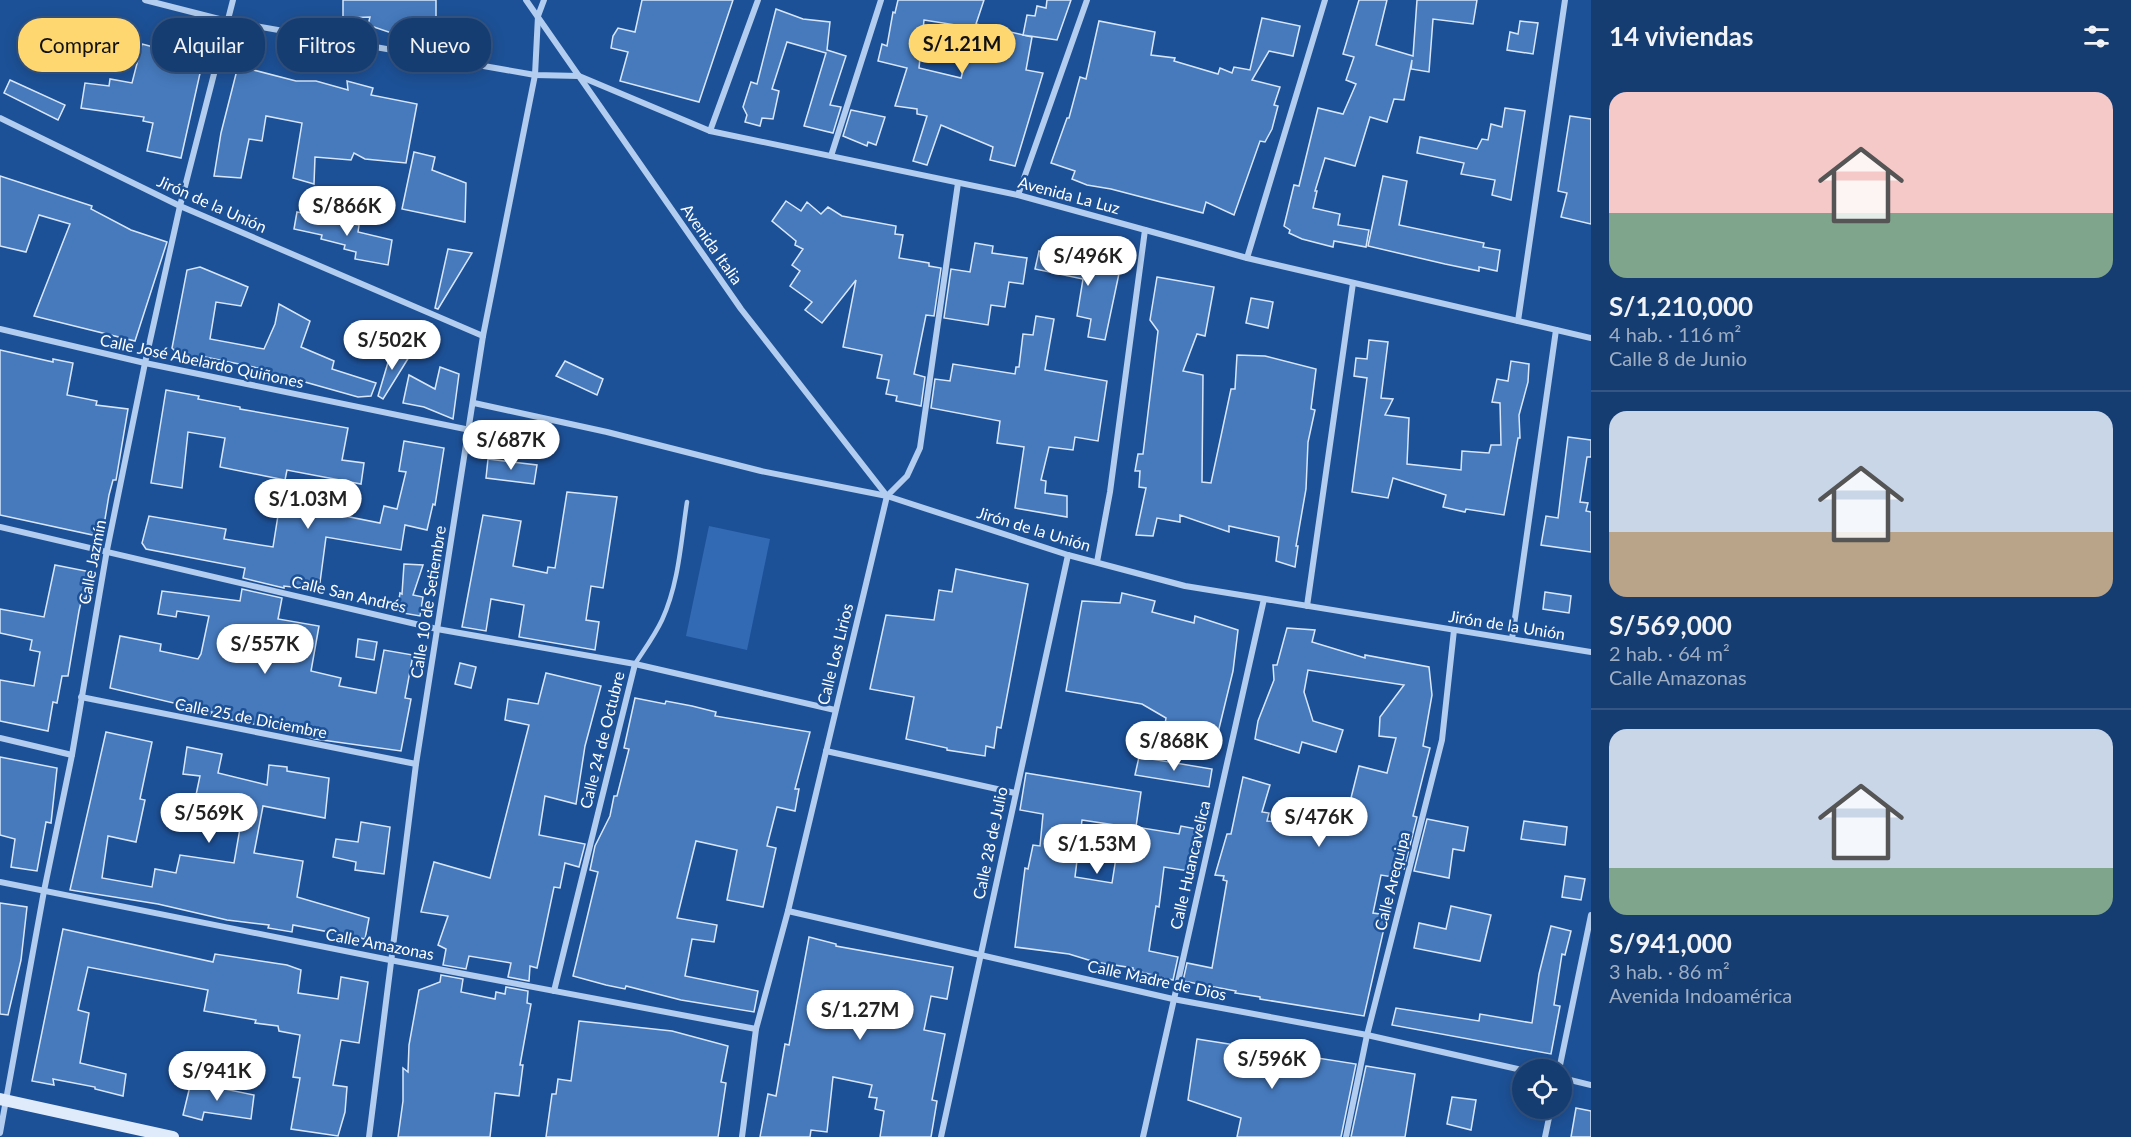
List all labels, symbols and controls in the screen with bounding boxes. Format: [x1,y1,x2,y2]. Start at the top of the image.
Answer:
chip: Comprar [18,18,140,72]
chip: Alquilar [152,18,265,72]
chip: Filtros [277,18,377,72]
chip: Nuevo [389,18,491,72]
text: 14 viviendas [1609,20,1753,52]
icon: filters [2080,20,2113,53]
pin: S/1.21M [907,24,1017,75]
text: S/1.21M [923,31,1001,55]
icon: home [1807,131,1915,239]
street label: Jirón de la Unión [155,171,270,236]
street label: Avenida La Luz [1016,172,1122,217]
pin: S/866K [298,186,396,237]
text: S/866K [313,193,381,217]
street label: Avenida Italia [678,200,747,288]
pin: S/496K [1039,236,1137,287]
text: S/496K [1054,243,1122,267]
text: S/1,210,000 [1609,290,1753,322]
pin: S/502K [343,320,441,371]
text: 4 hab. · 116 m² [1609,322,1741,346]
text: S/502K [358,327,426,351]
street label: Calle José Abelardo Quiñones [98,330,306,391]
text: Calle 8 de Junio [1609,346,1747,370]
pin: S/687K [462,420,560,471]
text: S/687K [477,427,545,451]
icon: home [1807,450,1915,558]
pin: S/1.03M [253,479,363,530]
text: S/1.03M [269,486,347,510]
street label: Jirón de la Unión [975,502,1093,555]
street label: Calle Jazmín [74,518,109,606]
street label: Calle 10 de Setiembre [406,524,449,680]
street label: Calle San Andrés [290,571,408,616]
street label: Calle Los Lirios [813,601,856,707]
street label: Jirón de la Unión [1447,606,1567,643]
text: S/569,000 [1609,609,1732,641]
pin: S/557K [216,624,314,675]
text: S/557K [231,631,299,655]
text: 2 hab. · 64 m² [1609,641,1730,665]
text: Calle Amazonas [1609,665,1747,689]
street label: Calle 24 de Octubre [575,669,628,810]
street label: Calle 25 de Diciembre [173,693,329,742]
pin: S/868K [1125,721,1223,772]
text: S/868K [1140,728,1208,752]
icon: home [1807,768,1915,876]
street label: Calle 28 de Julio [968,785,1011,901]
pin: S/569K [160,793,258,844]
pin: S/476K [1270,797,1368,848]
street label: Calle Huancavelica [1165,799,1214,931]
text: S/569K [175,800,243,824]
text: S/476K [1285,804,1353,828]
pin: S/1.53M [1042,824,1152,875]
street label: Calle Arequipa [1370,829,1413,932]
text: S/1.53M [1058,831,1136,855]
street label: Calle Amazonas [324,924,436,963]
text: S/941,000 [1609,927,1732,959]
street label: Calle Madre de Dios [1086,955,1228,1004]
text: 3 hab. · 86 m² [1609,959,1730,983]
text: Avenida Indoamérica [1609,983,1792,1007]
pin: S/1.27M [805,990,915,1041]
text: S/1.27M [821,997,899,1021]
pin: S/596K [1223,1039,1321,1090]
text: S/596K [1238,1046,1306,1070]
pin: S/941K [168,1051,266,1102]
text: S/941K [183,1058,251,1082]
map controls [1512,1059,1572,1119]
button: locate [1512,1059,1572,1119]

